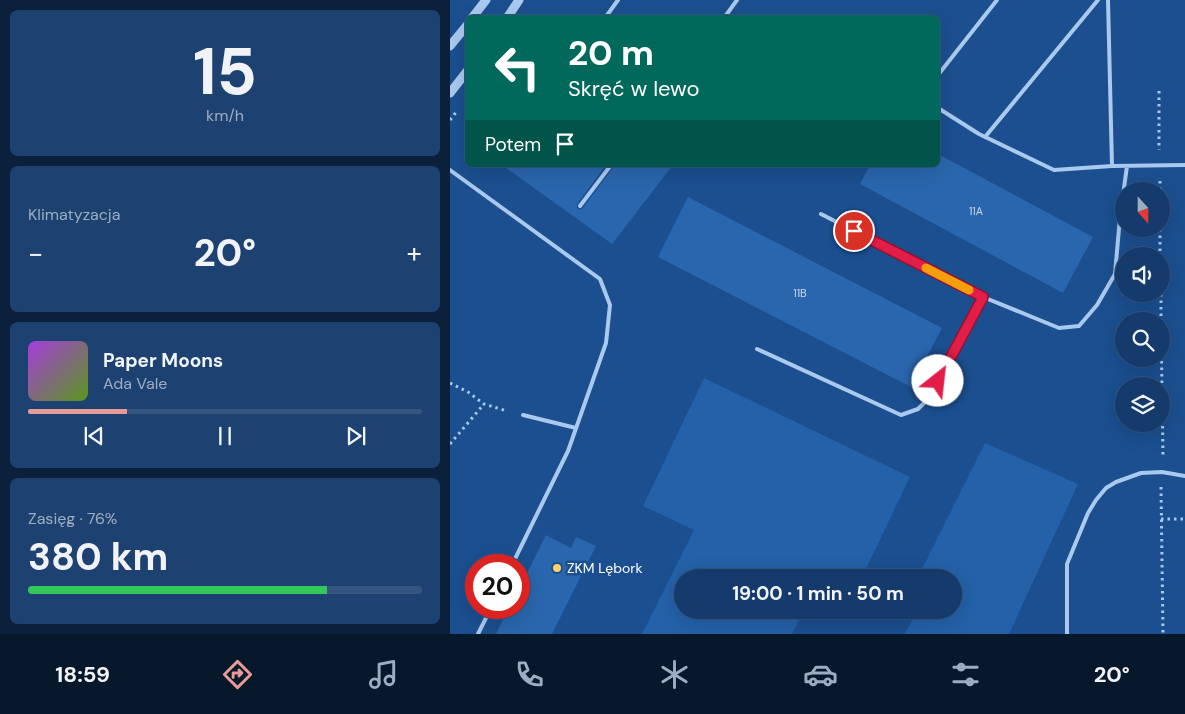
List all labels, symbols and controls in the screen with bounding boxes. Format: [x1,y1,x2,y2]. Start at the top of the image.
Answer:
text: 15 [193,30,257,114]
text: 20 m [568,30,654,76]
icon: left [485,35,550,100]
text: Skręć w lewo [568,74,700,103]
text: km/h [206,105,244,126]
icon: arrive [551,130,579,158]
text: Potem [485,132,541,157]
north arrow [1115,182,1170,238]
map controls [1115,182,1170,432]
text: Klimatyzacja [28,204,120,225]
house number: 11A [969,204,983,218]
pin [833,210,875,252]
icon: arrive [840,217,868,245]
text: 20° [194,228,256,278]
text: − [28,235,43,272]
text: + [407,235,422,272]
button: sound [1115,247,1170,302]
house number: 11B [793,286,807,300]
button: search [1115,312,1170,367]
text: Paper Moons [103,348,223,373]
position arrow [911,354,963,406]
text: Ada Vale [103,373,167,394]
button: layers [1115,377,1170,432]
icon: previous [80,422,108,450]
icon: pause [211,422,239,450]
icon: next [342,422,370,450]
text: Zasięg · 76% [28,508,117,529]
text: 380 km [28,532,168,582]
speed limit sign: 20 [465,554,530,619]
place label: ZKM Lębork [567,559,643,577]
marker: ZKM Lębork [551,562,563,574]
text: 19:00 · 1 min · 50 m [732,581,904,606]
icon: directions [220,657,255,692]
icon: music [366,657,401,692]
icon: phone [512,657,547,692]
icon: climate [657,657,692,692]
icon: car [803,657,838,692]
icon: filters [948,657,983,692]
text: 18:59 [55,660,110,689]
text: 20° [1094,660,1130,689]

